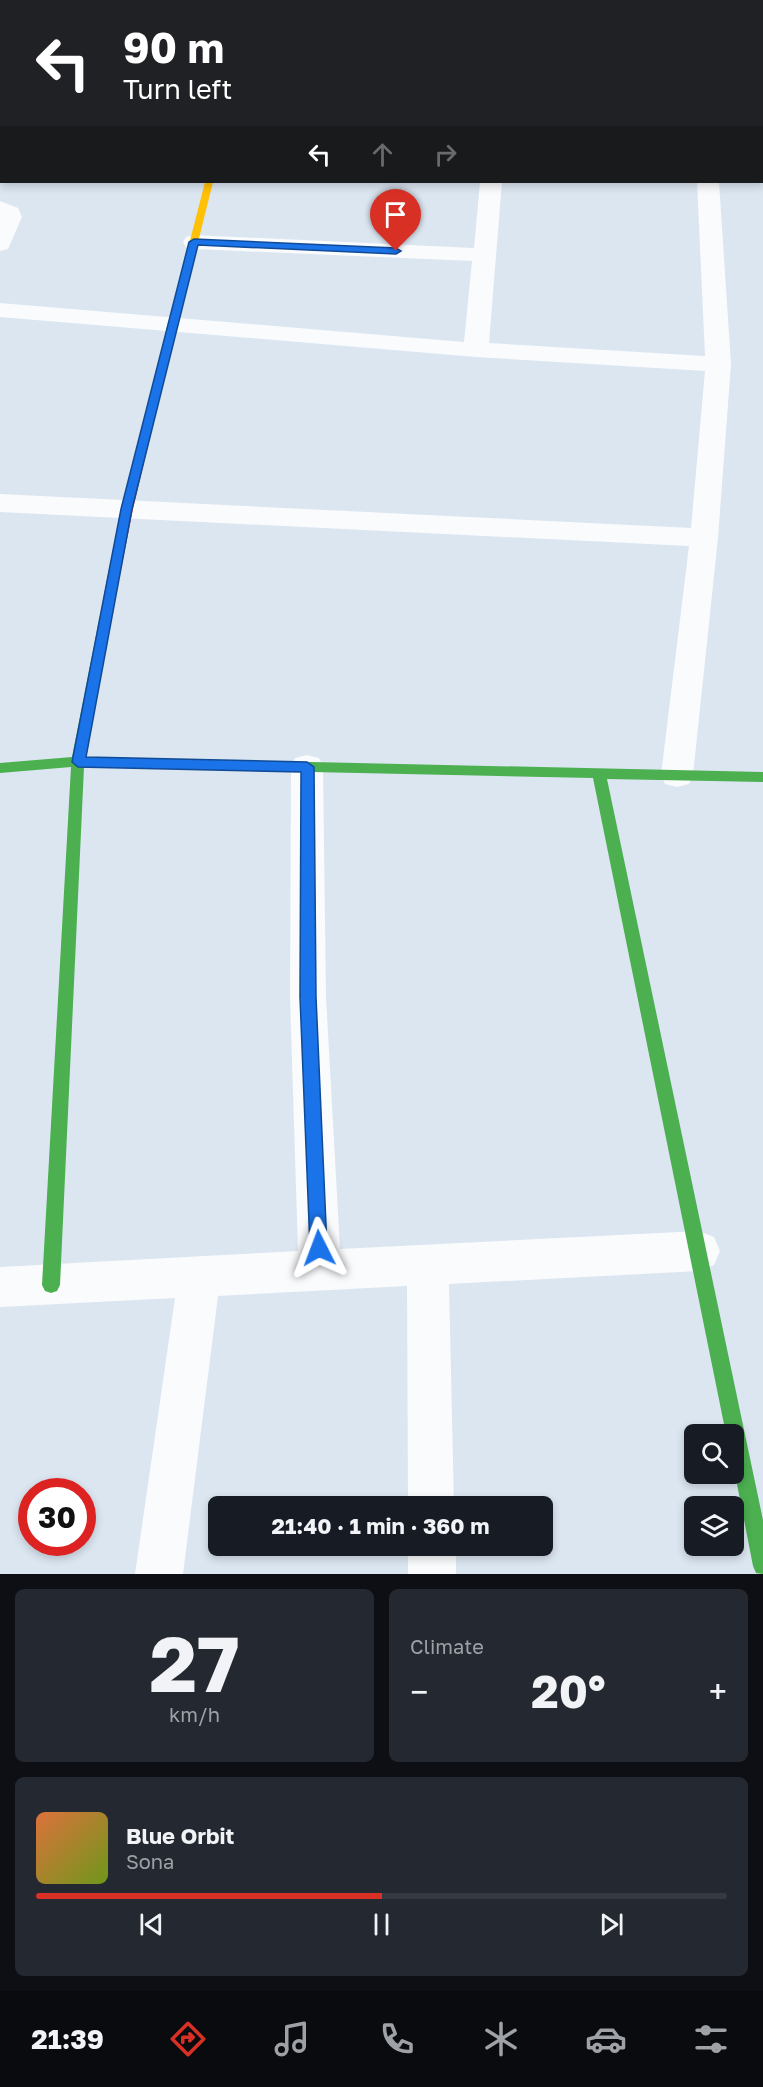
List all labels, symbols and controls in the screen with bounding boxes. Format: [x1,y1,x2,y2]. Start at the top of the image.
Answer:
text: 90 m [123,22,224,72]
icon: left [24,24,102,102]
text: Turn left [123,73,232,105]
icon: left [303,138,336,171]
icon: ahead [366,138,399,171]
icon: right [429,138,462,171]
pin [370,189,421,251]
icon: arrive [379,198,412,231]
position arrow [287,1216,351,1280]
map controls [684,1424,744,1556]
button: search [684,1424,744,1484]
speed limit sign: 30 [18,1478,96,1556]
button: layers [684,1496,744,1556]
text: 21:40 · 1 min · 360 m [272,1512,489,1539]
text: 27 [149,1616,240,1709]
text: Climate [410,1634,484,1658]
text: 20° [531,1664,606,1718]
text: − [410,1672,428,1711]
text: + [709,1672,727,1711]
text: km/h [169,1702,220,1726]
text: Blue Orbit [126,1822,234,1849]
text: Sona [126,1849,174,1873]
icon: previous [135,1908,168,1941]
icon: pause [365,1908,398,1941]
icon: next [595,1908,628,1941]
icon: directions [167,2018,209,2060]
icon: music [271,2018,313,2060]
icon: phone [376,2018,418,2060]
icon: climate [480,2018,522,2060]
icon: car [585,2018,627,2060]
icon: filters [690,2018,732,2060]
text: 21:39 [31,2023,104,2055]

